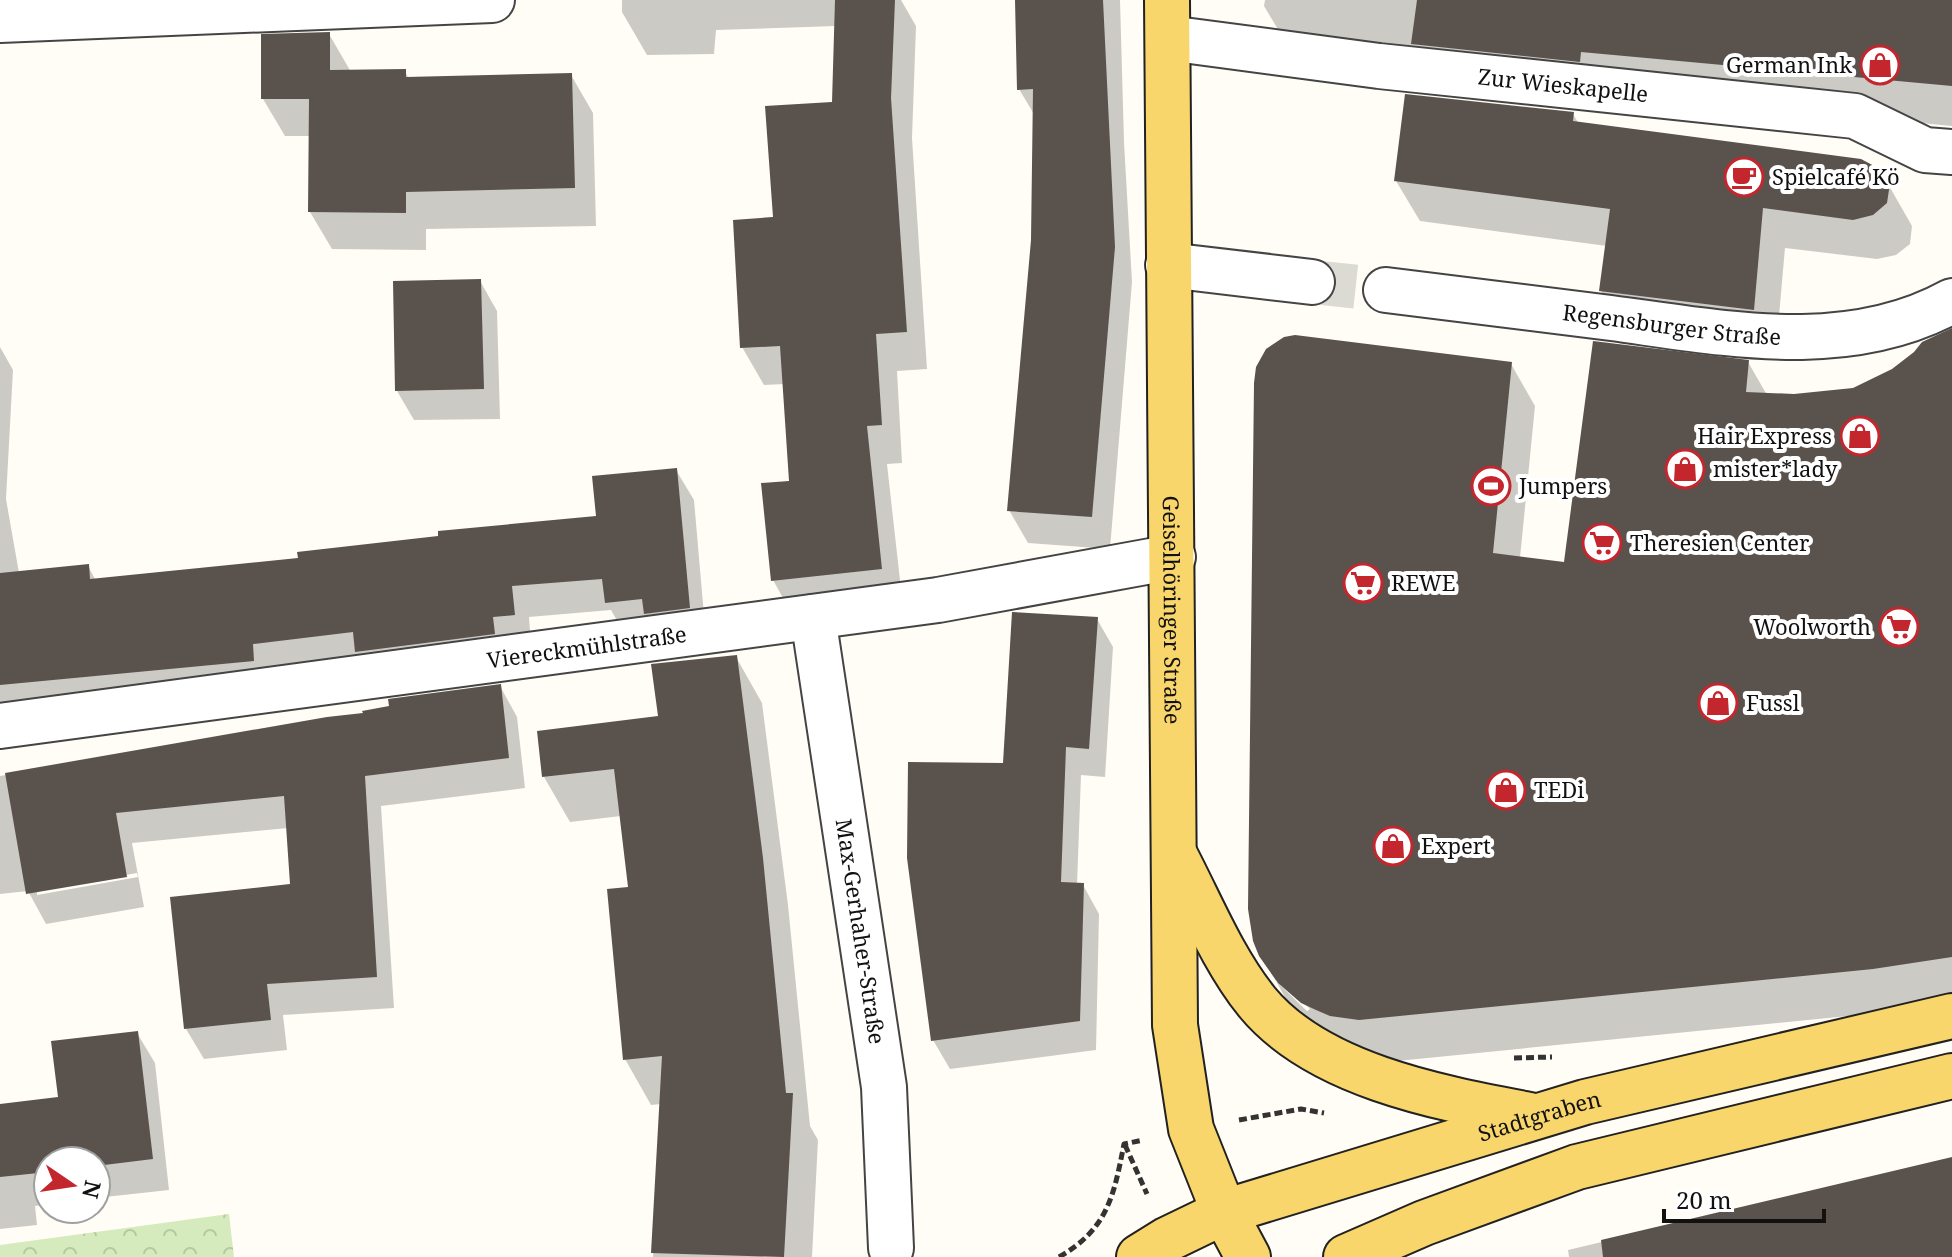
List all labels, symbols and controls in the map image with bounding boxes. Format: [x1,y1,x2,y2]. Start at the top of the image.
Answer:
shop icon: German Ink [1859,44,1901,86]
place label: German Ink [1726,49,1852,79]
street label: Zur Wieskapelle [1477,61,1650,108]
cafe icon: Spielcafé Kö [1723,156,1765,198]
place label: Spielcafé Kö [1772,161,1900,191]
street label: Regensburger Straße [1561,296,1782,351]
shop icon: Hair Express [1839,415,1881,457]
place label: Hair Express [1697,420,1832,450]
shop icon: mister*lady [1664,448,1706,490]
place label: mister*lady [1713,453,1838,483]
sports icon: Jumpers [1470,465,1512,507]
place label: Jumpers [1518,470,1607,500]
street label: Geiselhöringer Straße [1157,495,1189,725]
supermarket icon: Theresien Center [1581,522,1623,564]
place label: Theresien Center [1630,527,1810,557]
supermarket icon: REWE [1342,562,1384,604]
place label: REWE [1391,567,1455,597]
supermarket icon: Woolworth [1878,606,1920,648]
place label: Woolworth [1753,611,1871,641]
street label: Viereckmühlstraße [485,618,688,674]
shop icon: Fussl [1697,682,1739,724]
place label: Fussl [1746,687,1800,717]
shop icon: TEDi [1485,769,1527,811]
place label: TEDi [1534,774,1584,804]
street label: Max-Gerhaher-Straße [830,816,893,1046]
shop icon: Expert [1372,825,1414,867]
place label: Expert [1421,830,1491,860]
street label: Stadtgraben [1474,1083,1604,1148]
north arrow [32,1145,112,1225]
scale bar [1664,1173,1824,1223]
text: N [76,1178,109,1202]
text: 20 m [1676,1183,1732,1216]

